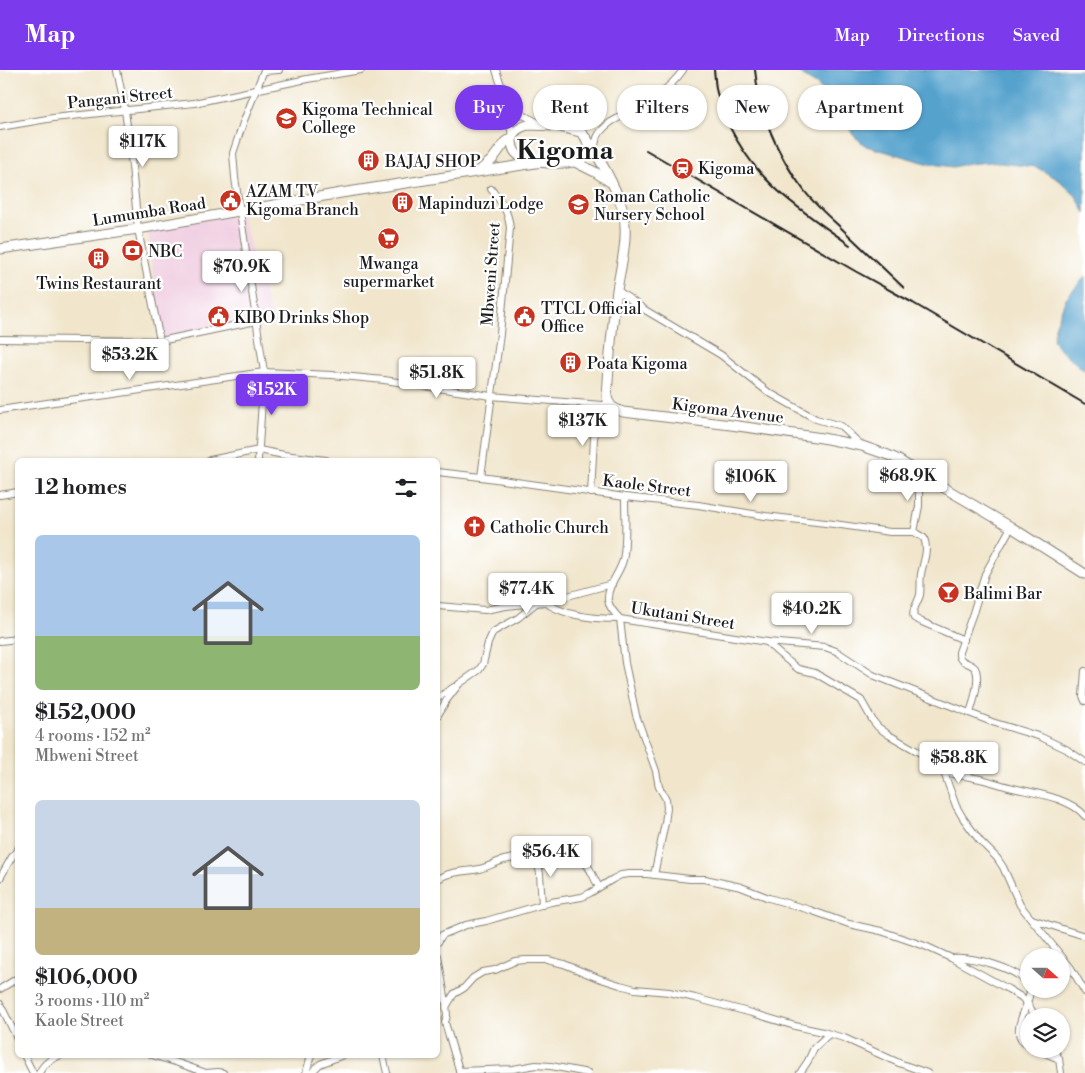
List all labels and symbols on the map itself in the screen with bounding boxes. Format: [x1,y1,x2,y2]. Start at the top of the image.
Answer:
street label: Pangani Street [66,82,174,113]
place label: Kigoma Technical College [302,100,433,138]
school or university icon: Kigoma Technical College [274,106,298,130]
pin: $117K [108,126,178,168]
district label: Kigoma [516,135,614,167]
building icon: BAJAJ SHOP [357,149,381,173]
place label: BAJAJ SHOP [384,152,481,172]
station icon: Kigoma [670,156,694,180]
place label: Kigoma [698,159,755,179]
place label: AZAM TV Kigoma Branch [245,182,359,220]
place label: Roman Catholic Nursery School [594,187,710,225]
public building icon: AZAM TV Kigoma Branch [218,188,242,212]
building icon: Mapinduzi Lodge [390,191,414,215]
street label: Lumumba Road [91,193,207,231]
school or university icon: Roman Catholic Nursery School [566,193,590,217]
place label: Mapinduzi Lodge [418,194,544,214]
street label: Mbweni Street [477,221,505,326]
supermarket icon: Mwanga supermarket [377,227,401,251]
bank icon: NBC [120,239,144,263]
place label: NBC [148,242,182,262]
building icon: Twins Restaurant [87,247,111,271]
pin: $70.9K [201,250,283,293]
place label: Mwanga supermarket [343,254,435,292]
place label: Twins Restaurant [36,274,162,294]
place label: TTCL Official Office [541,299,642,337]
public building icon: KIBO Drinks Shop [206,305,230,329]
public building icon: TTCL Official Office [513,305,537,329]
place label: KIBO Drinks Shop [234,308,369,328]
pin: $53.2K [89,338,171,381]
building icon: Poata Kigoma [559,351,583,375]
place label: Poata Kigoma [587,354,688,374]
pin: $51.8K [396,356,478,399]
pin: $152K [237,374,307,416]
street label: Kigoma Avenue [671,394,785,428]
pin: $137K [548,404,618,447]
pin: $106K [716,460,786,503]
pin: $68.9K [867,460,949,502]
street label: Kaole Street [602,471,693,501]
church icon: Catholic Church [462,515,486,539]
place label: Catholic Church [490,518,609,538]
pin: $77.4K [486,572,568,615]
bar icon: Balimi Bar [936,581,960,605]
place label: Balimi Bar [963,584,1042,604]
pin: $40.2K [771,592,853,635]
street label: Ukutani Street [629,598,737,634]
pin: $58.8K [918,742,1000,784]
pin: $56.4K [510,836,592,878]
north arrow [1020,948,1070,998]

